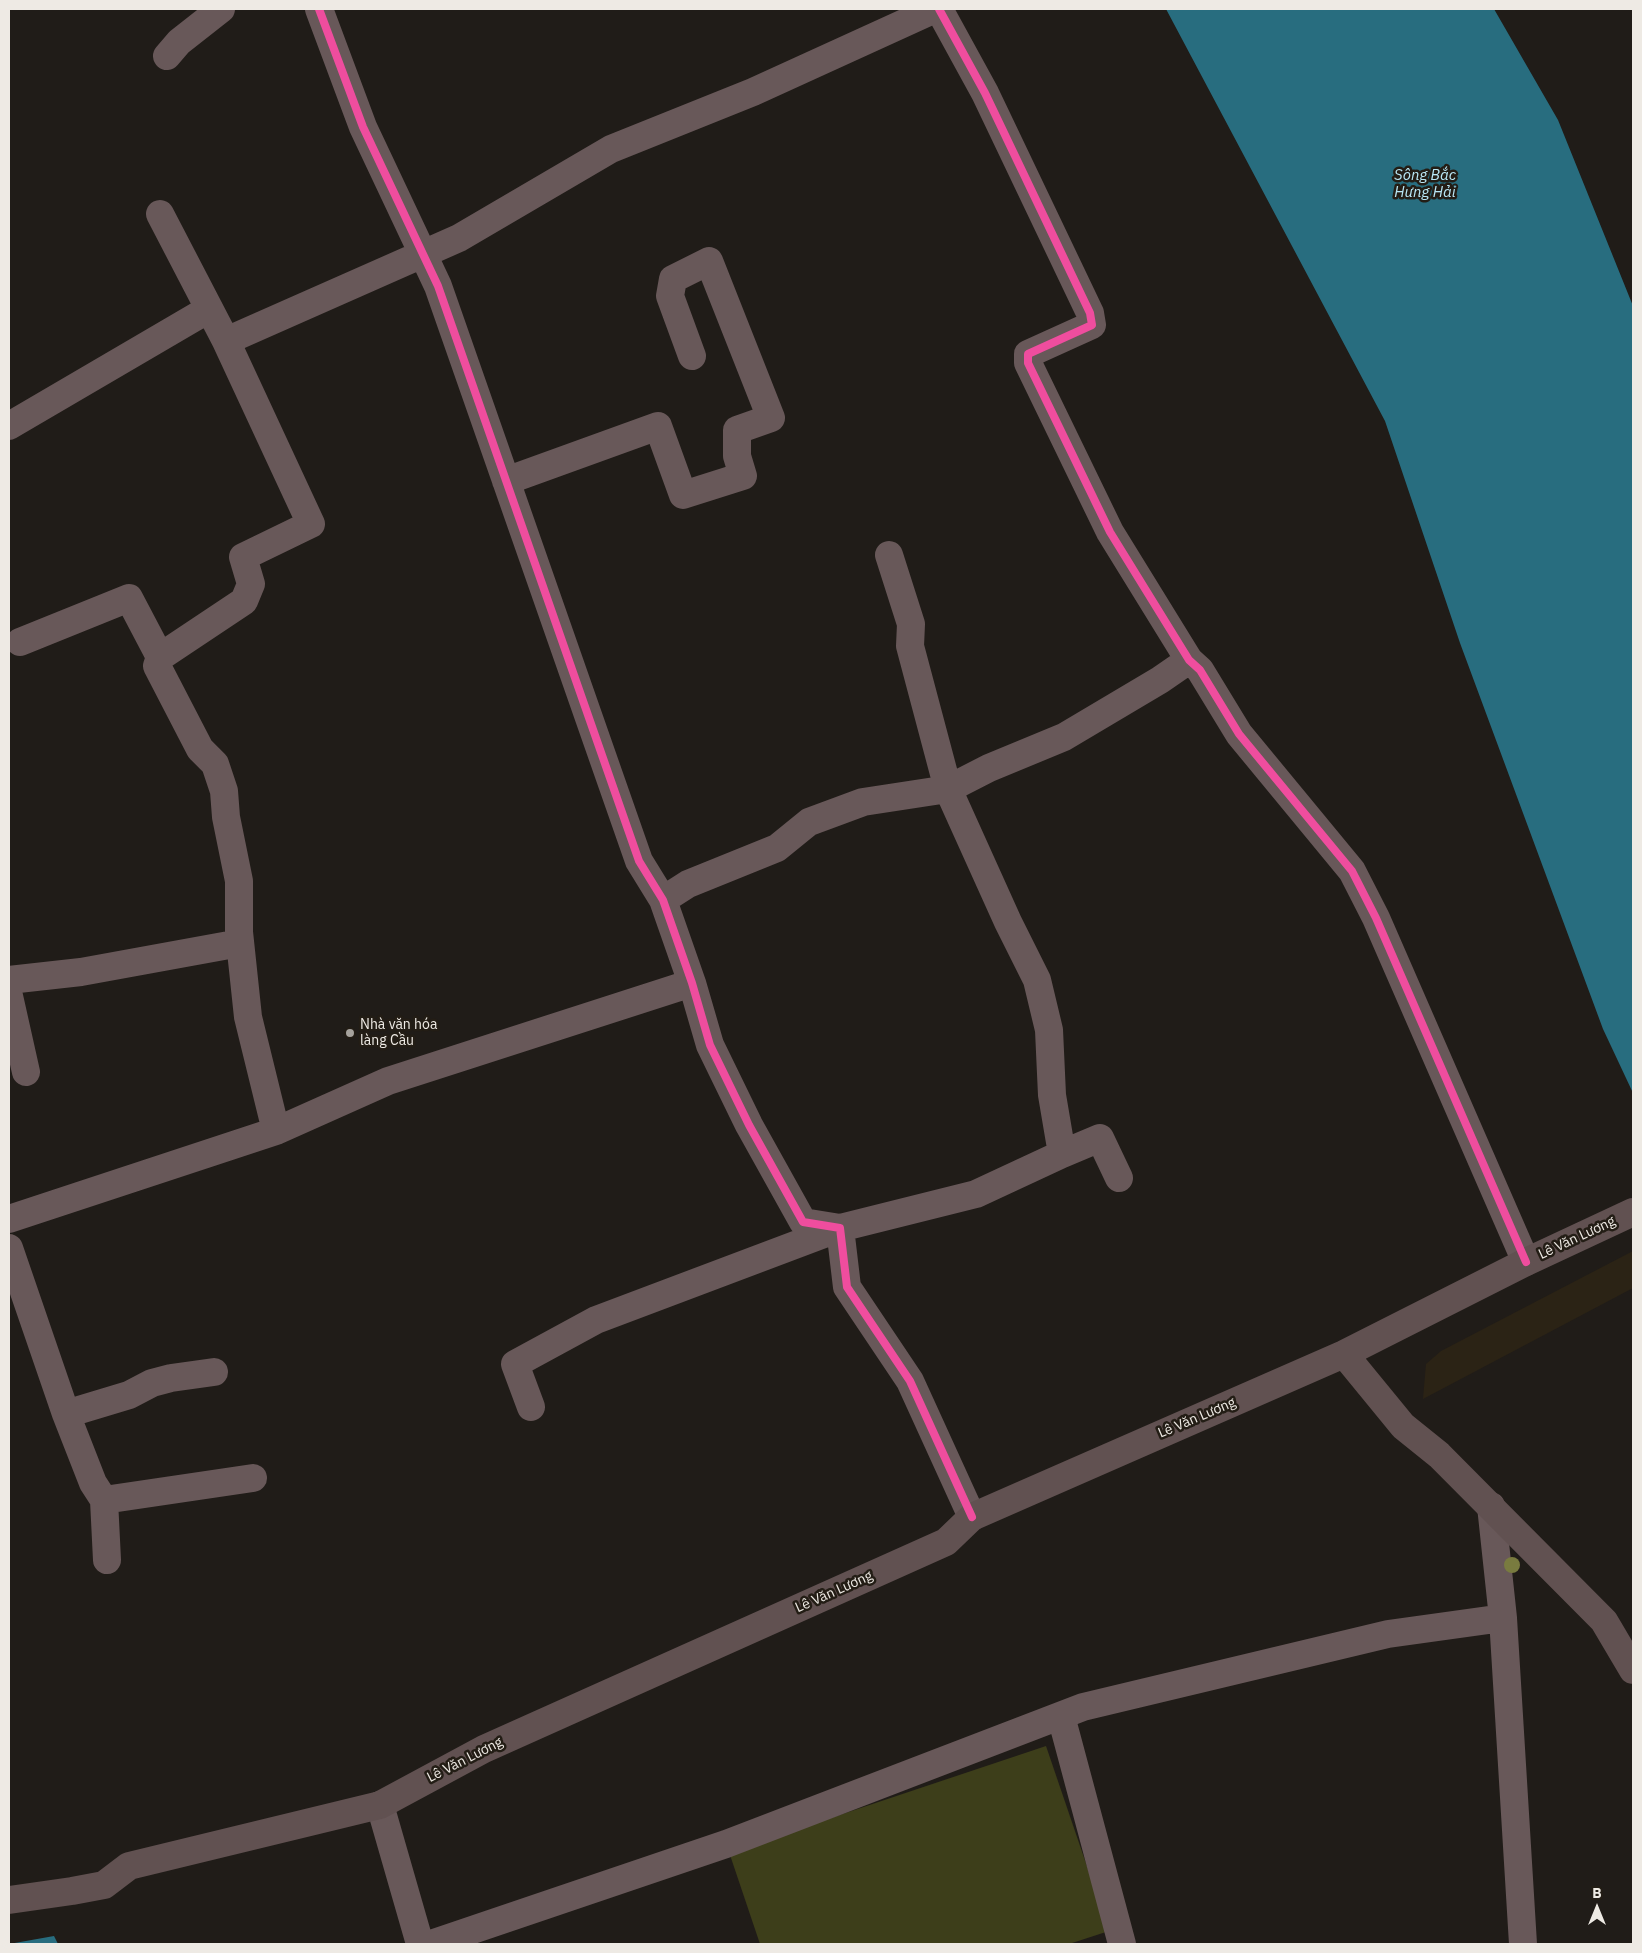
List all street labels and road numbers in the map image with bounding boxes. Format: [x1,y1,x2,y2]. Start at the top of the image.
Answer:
street label: Lê Văn Lương [1536,1213,1618,1263]
street label: Lê Văn Lương [1156,1394,1238,1442]
street label: Lê Văn Lương [793,1568,875,1616]
street label: Lê Văn Lương [424,1734,506,1786]

